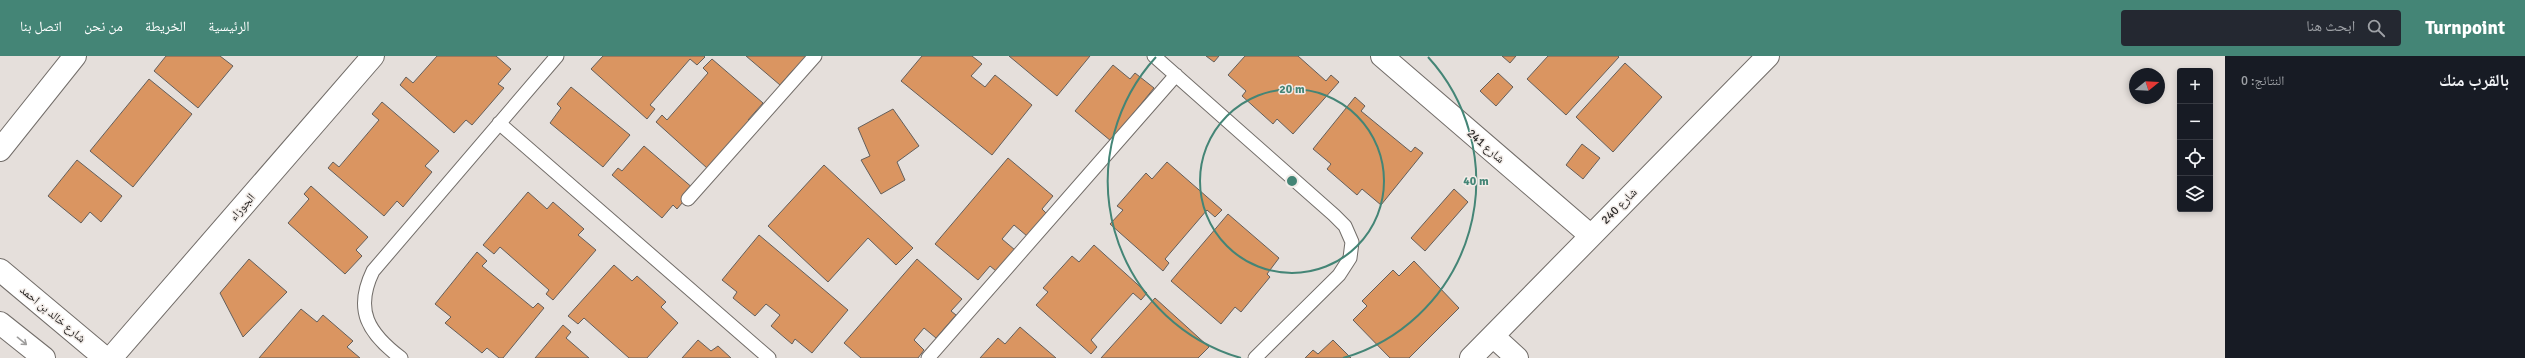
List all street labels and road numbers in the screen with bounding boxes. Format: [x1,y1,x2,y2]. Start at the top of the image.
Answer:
street label: شارع 241 [1464,126,1508,167]
street label: شارع 240 [1598,185,1641,228]
street label: الجوزاء [226,190,259,224]
street label: شارع خالد بن احمد [17,283,89,346]

